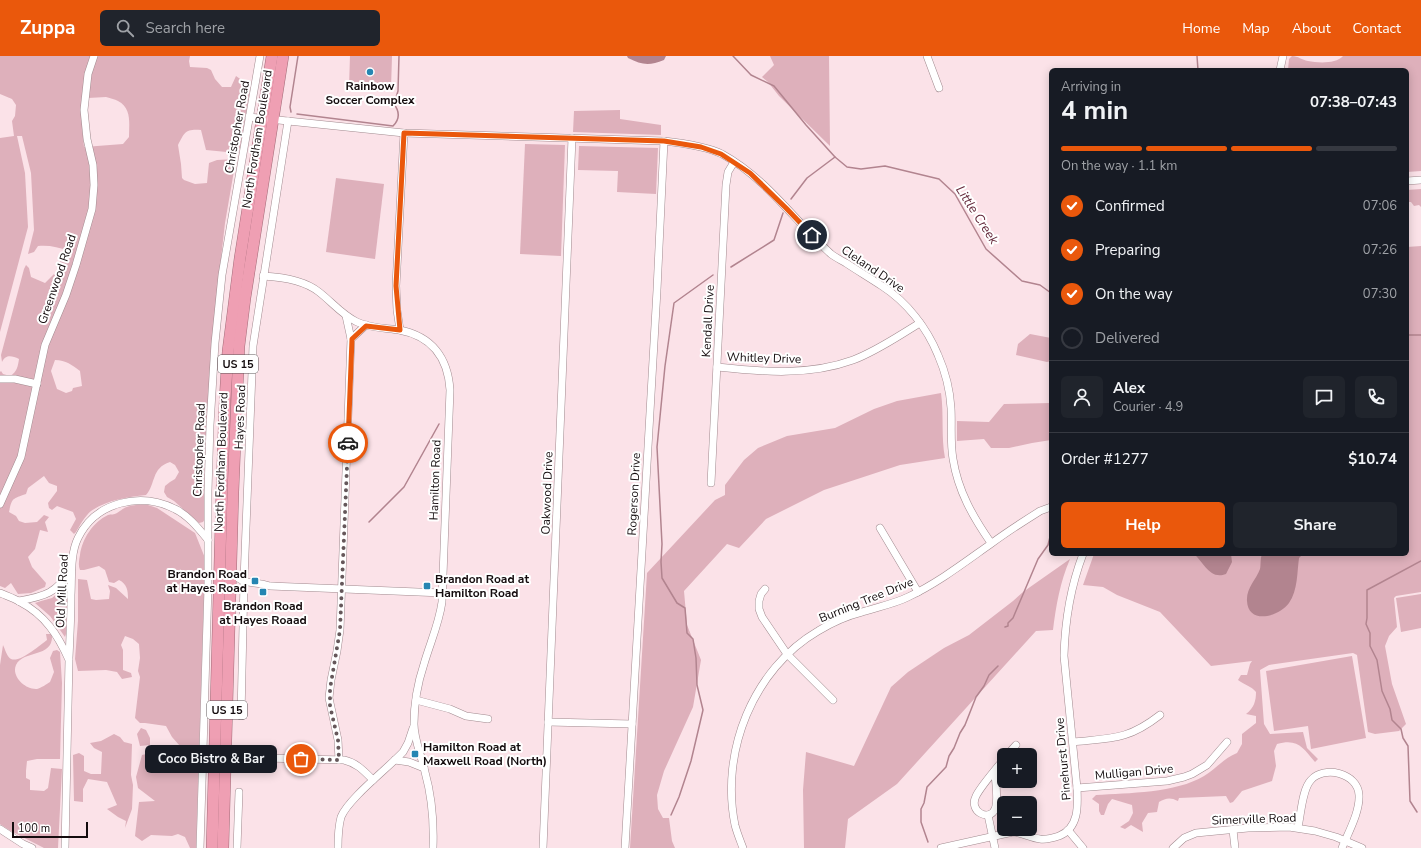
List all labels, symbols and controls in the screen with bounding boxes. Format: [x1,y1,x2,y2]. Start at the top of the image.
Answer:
search box [100,10,380,46]
text: Zuppa [20,15,76,41]
icon: search [114,17,136,39]
text: Search here [146,18,225,38]
text: Home [1182,19,1220,38]
text: Map [1242,19,1270,38]
text: About [1292,19,1331,38]
text: Contact [1353,19,1401,38]
marker: Rainbow Soccer Complex [365,67,375,77]
street label: North Fordham Boulevard [238,69,276,209]
place label: Rainbow Soccer Complex [325,78,415,108]
text: Arriving in [1061,78,1121,96]
street label: Christopher Road [221,79,253,175]
text: 07:38–07:43 [1310,92,1397,112]
text: 4 min [1061,93,1128,128]
text: On the way · 1.1 km [1061,157,1177,175]
water label: Little Creek [951,182,1003,248]
icon: check [1061,195,1083,217]
text: Confirmed [1095,196,1165,216]
text: 07:06 [1363,197,1397,215]
pin [795,218,829,252]
icon: home [801,224,823,246]
street label: Greenwood Road [34,232,80,326]
icon: check [1061,239,1083,261]
text: Preparing [1095,240,1160,260]
text: 07:26 [1363,241,1397,259]
street label: Cleland Drive [838,242,908,296]
icon: check [1061,283,1083,305]
street label: Kendall Drive [698,284,718,358]
text: On the way [1095,284,1173,304]
text: 07:30 [1363,285,1397,303]
text: Delivered [1095,328,1160,348]
street label: Whitley Drive [726,349,802,367]
road number: US 15 [218,355,258,373]
button: person [1061,376,1103,418]
button: chat [1303,376,1345,418]
button: phone [1355,376,1397,418]
text: Alex [1113,378,1145,398]
street label: Hayes Road [231,384,249,450]
street label: North Fordham Boulevard [211,392,231,532]
text: Courier · 4.9 [1113,398,1183,416]
street label: Christopher Road [189,403,209,497]
courier [328,423,368,463]
icon: car [337,432,359,454]
street label: Hamilton Road [426,439,444,521]
text: Order #1277 [1061,449,1149,469]
text: $10.74 [1348,449,1397,469]
street label: Oakwood Drive [538,451,556,535]
street label: Rogerson Drive [624,452,644,536]
button: Help [1061,502,1225,548]
button: Share [1233,502,1397,548]
street label: Old Mill Road [52,554,72,628]
place label: Brandon Road at Hayes Road [166,566,247,596]
place label: Brandon Road at Hamilton Road [435,571,529,601]
street label: Burning Tree Drive [816,574,916,626]
marker: Brandon Road at Hayes Road [250,576,260,586]
marker: Brandon Road at Hamilton Road [422,581,432,591]
marker: Brandon Road at Hayes Roaad [258,587,268,597]
place label: Brandon Road at Hayes Roaad [219,598,307,628]
road number: US 15 [207,701,247,719]
street label: Pinehurst Drive [1051,717,1075,801]
place label: Hamilton Road at Maxwell Road (North) [423,739,547,769]
pin [284,742,318,776]
callout: Coco Bistro & Bar [145,745,277,773]
icon: bag [290,748,312,770]
map controls [997,748,1037,836]
button: + [997,748,1037,788]
marker: Hamilton Road at Maxwell Road (North) [410,749,420,759]
text: Coco Bistro & Bar [158,750,264,768]
street label: Mulligan Drive [1094,761,1174,783]
button: − [997,796,1037,836]
street label: Simerville Road [1211,810,1297,828]
scale bar [12,820,88,839]
text: 100 m [18,821,50,836]

